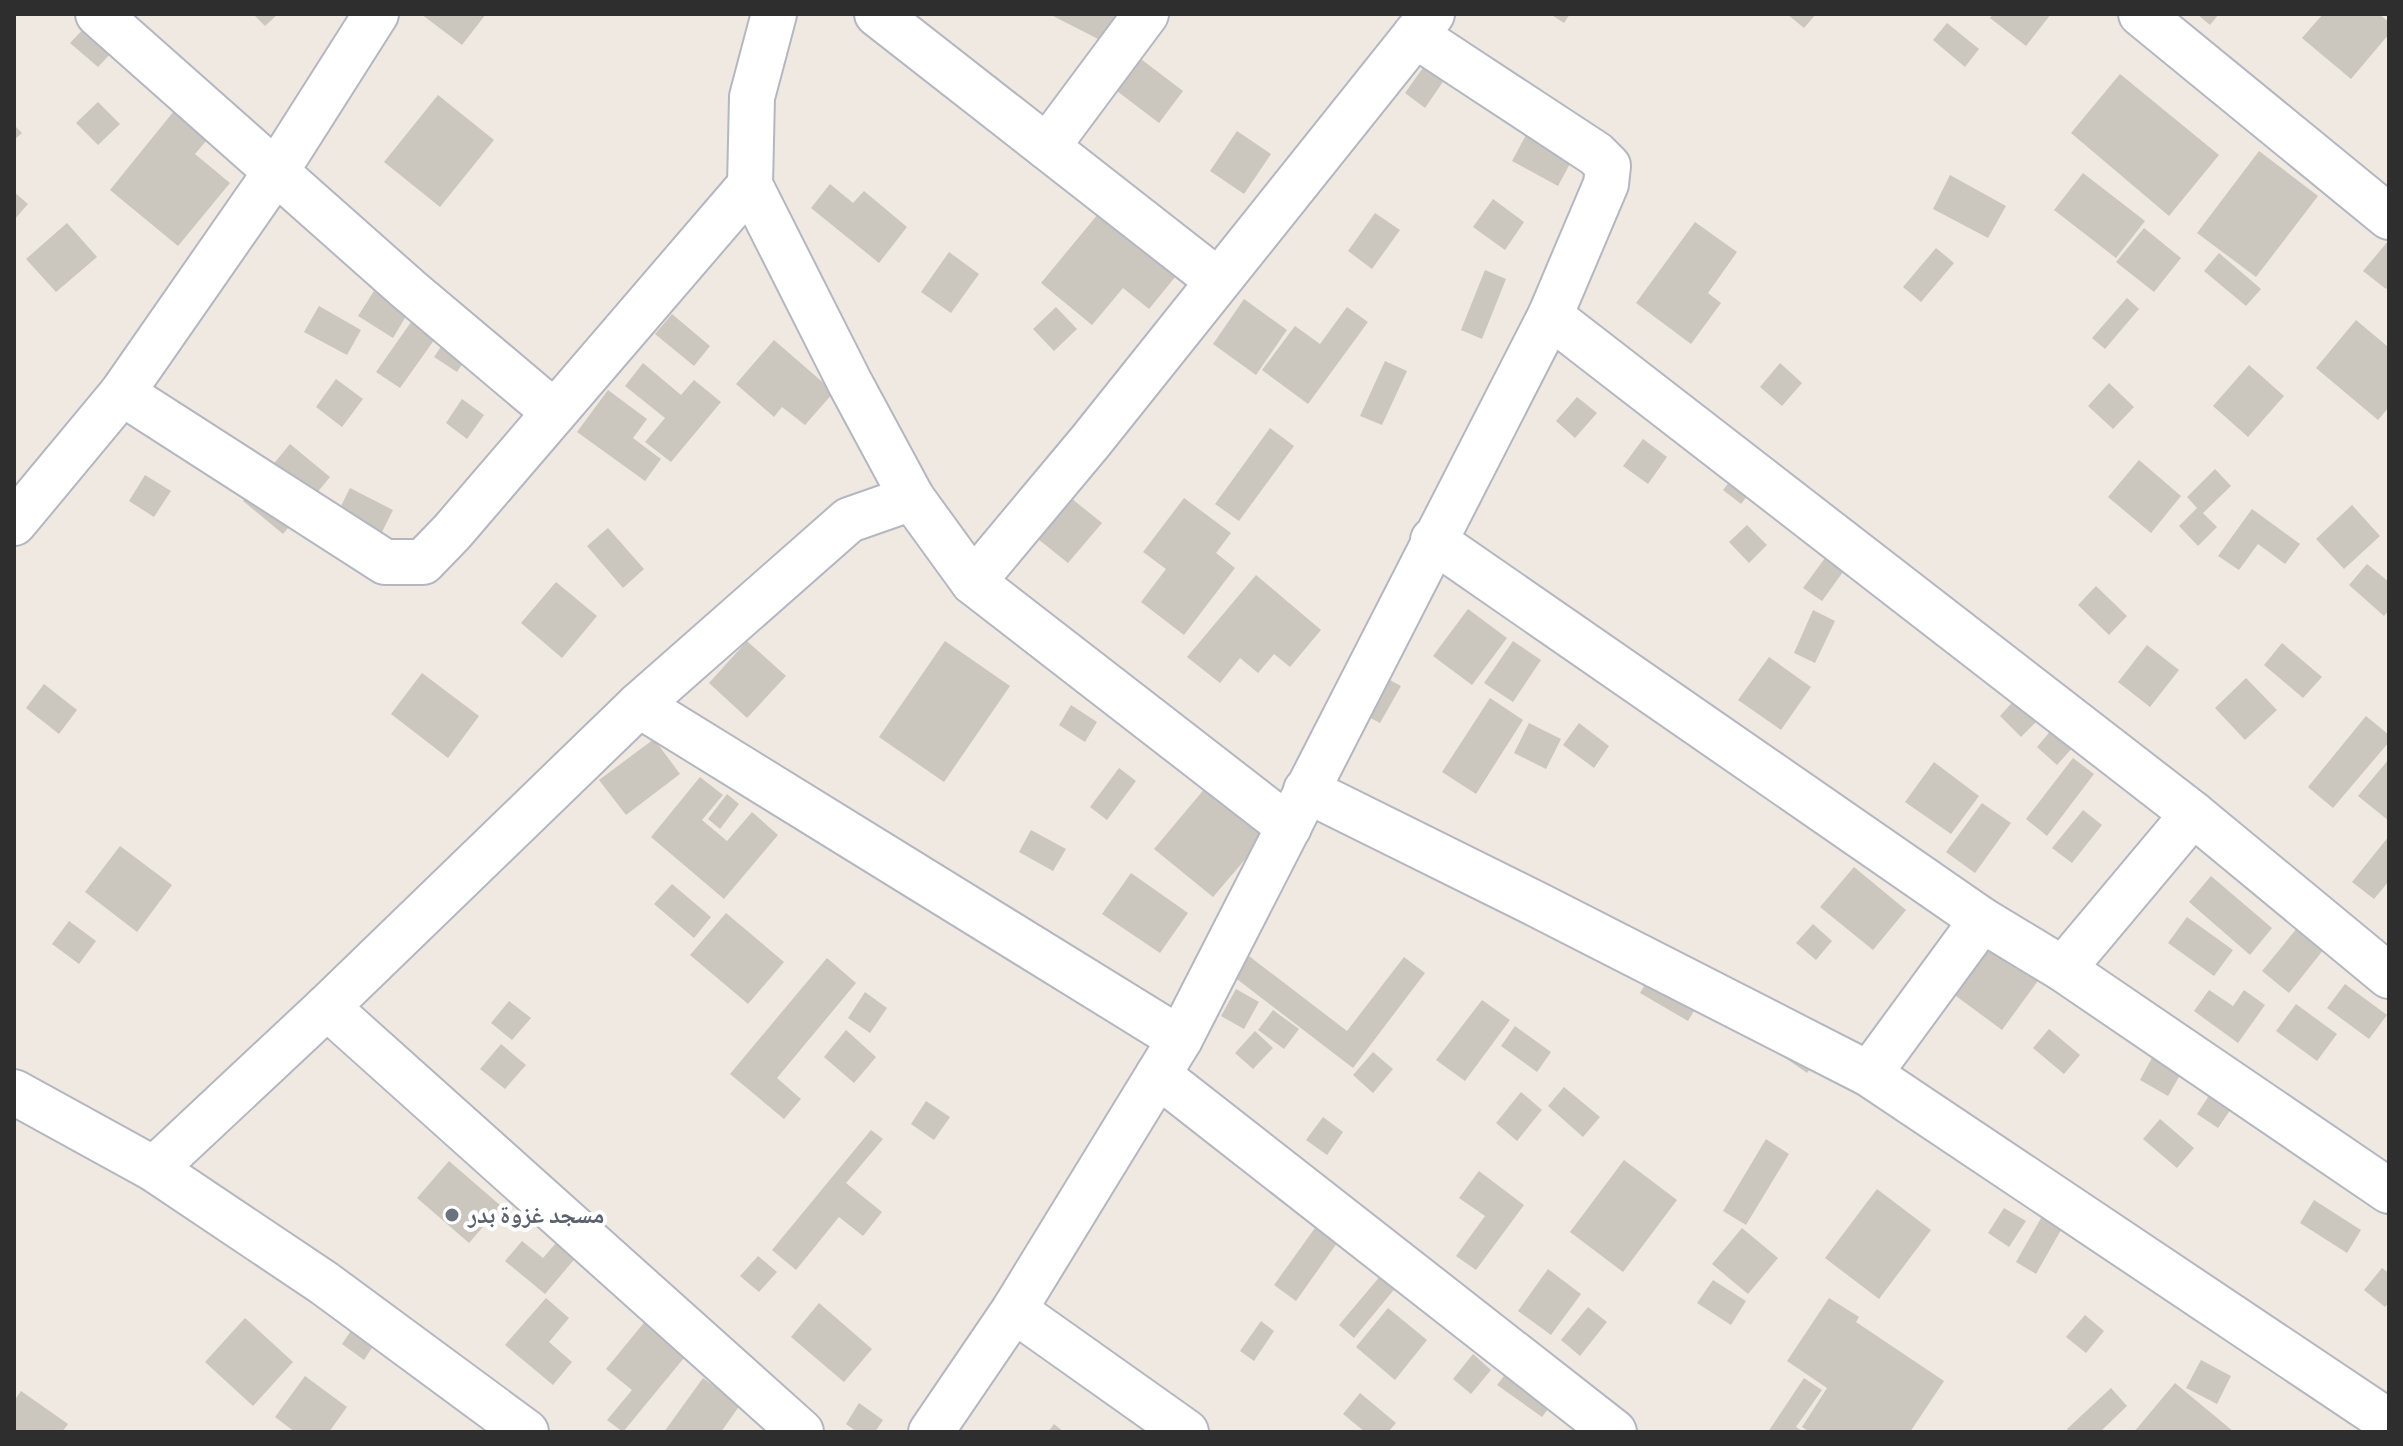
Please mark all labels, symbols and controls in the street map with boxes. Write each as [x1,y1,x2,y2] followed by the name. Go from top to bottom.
[467,1198,604,1233] place label: مسجد غزوة بدر
[443,1206,461,1224] marker: مسجد غزوة بدر

